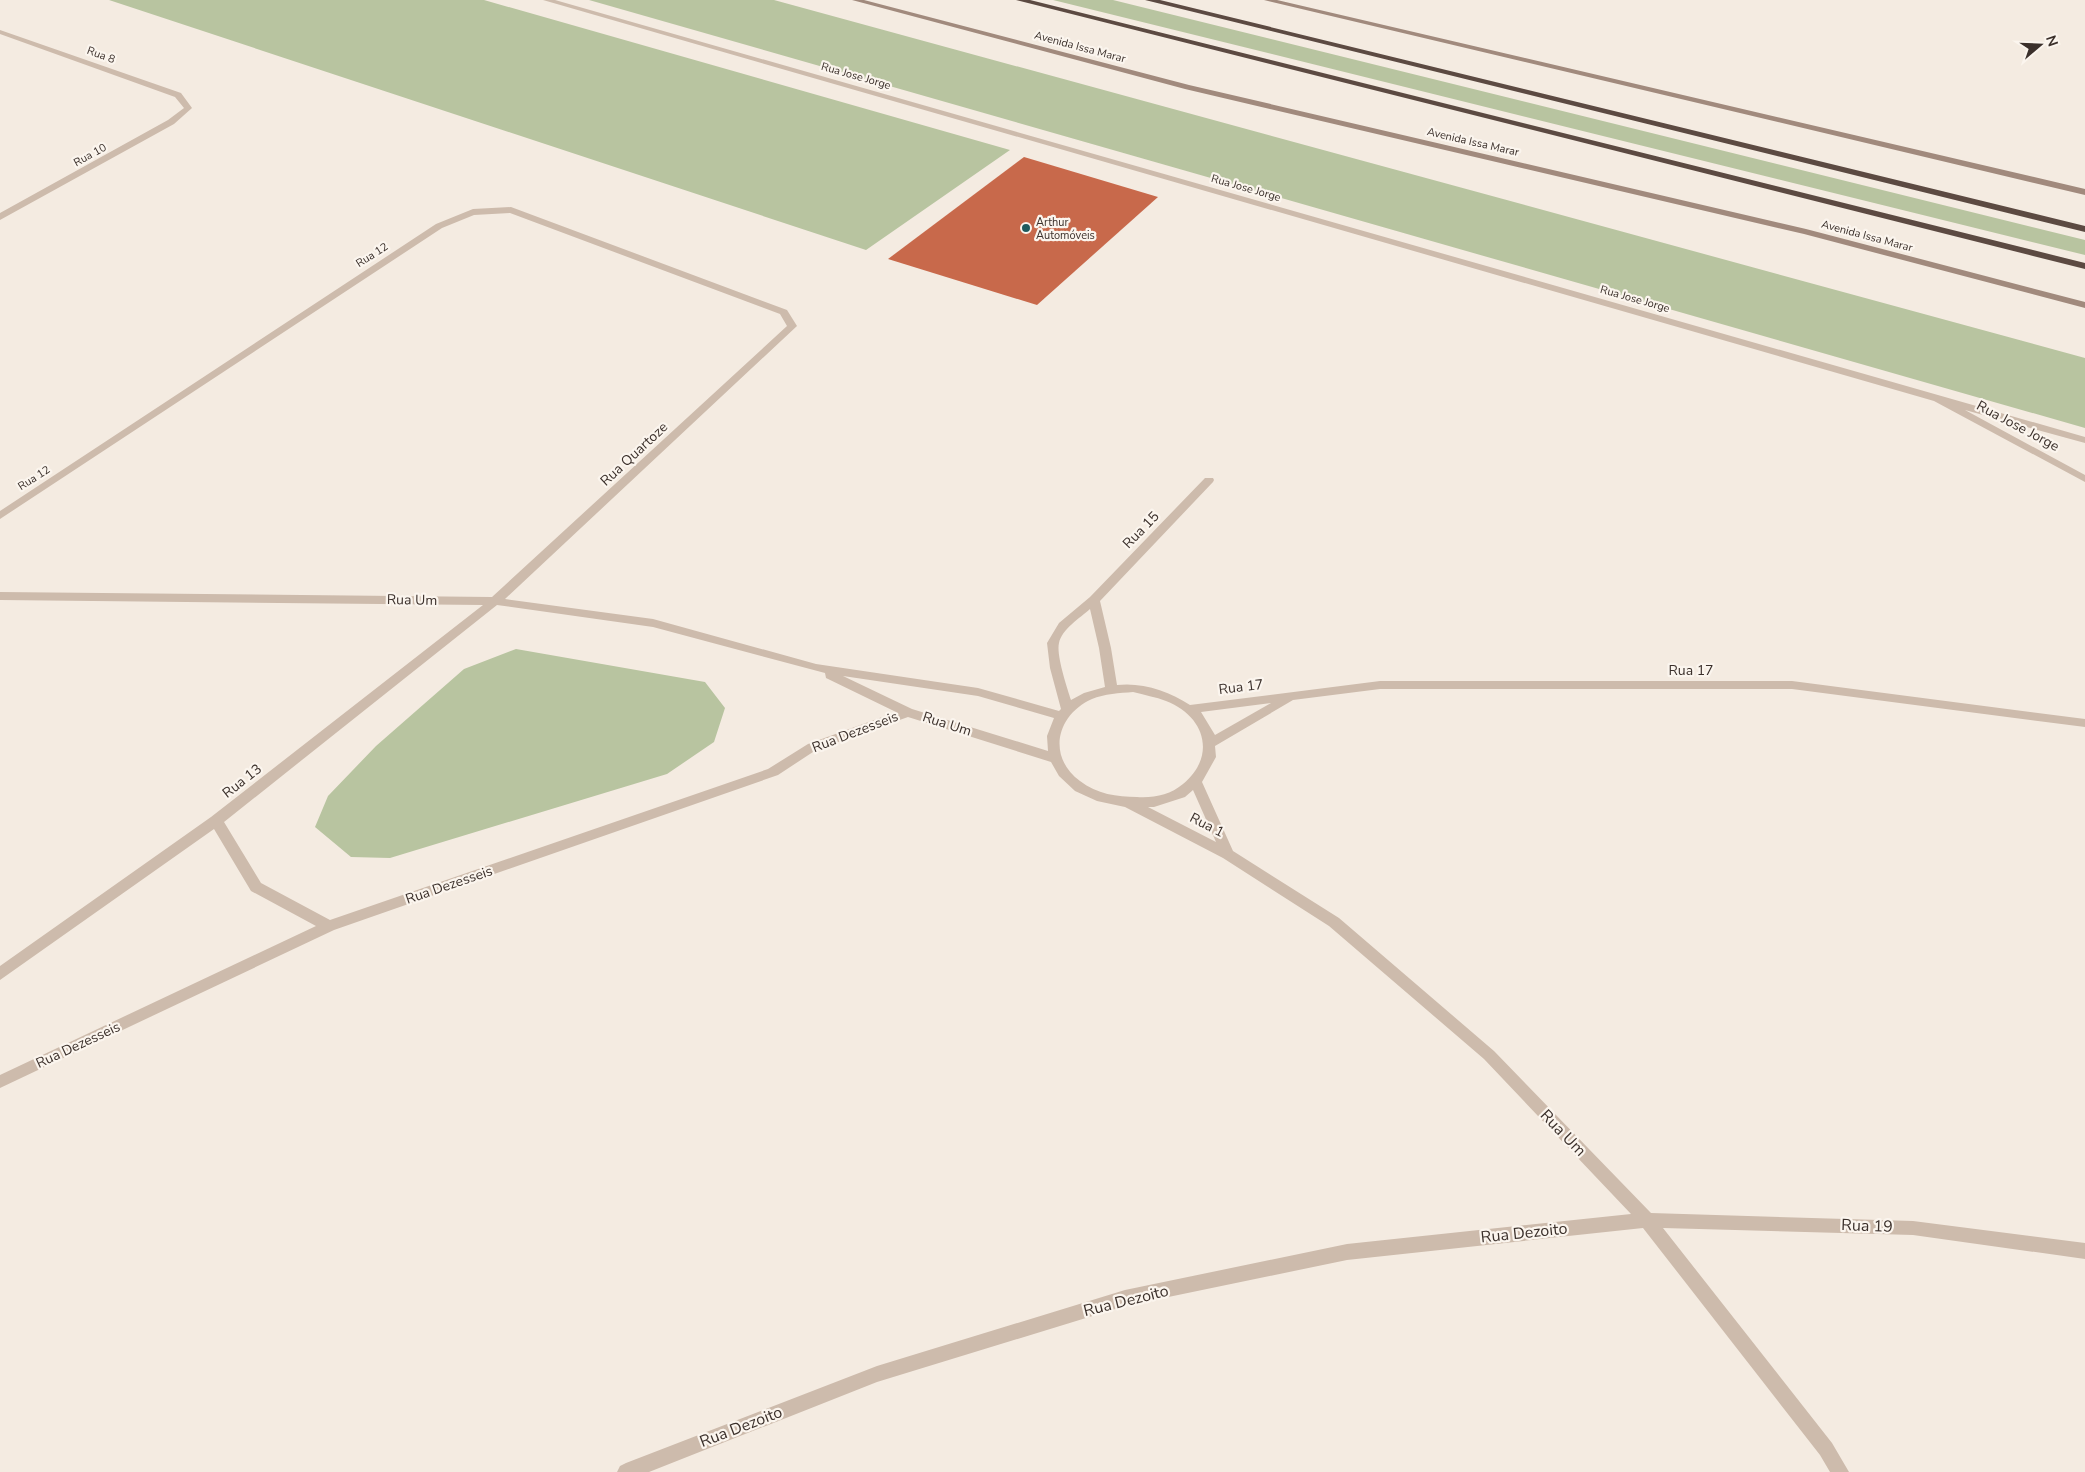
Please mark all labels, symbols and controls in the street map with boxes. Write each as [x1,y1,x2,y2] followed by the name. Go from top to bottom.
[2015,20,2065,70] north arrow
[1033,28,1127,66] street label: Avenida Issa Marar
[2041,33,2063,49] text: N
[85,43,117,67] street label: Rua 8
[819,59,893,93] street label: Rua Jose Jorge
[1426,124,1521,160] street label: Avenida Issa Marar
[71,140,109,170] street label: Rua 10
[1209,171,1283,205] street label: Rua Jose Jorge
[1036,215,1095,243] place label: Arthur Automóveis
[1820,217,1914,255] street label: Avenida Issa Marar
[1020,222,1032,234] marker: Arthur Automóveis
[353,239,391,271] street label: Rua 12
[1598,282,1672,316] street label: Rua Jose Jorge
[1973,396,2063,456] street label: Rua Jose Jorge
[596,418,672,490] street label: Rua Quartoze
[15,462,53,494] street label: Rua 12
[1119,507,1163,553] street label: Rua 15
[387,590,437,610] street label: Rua Um
[1668,661,1714,680] street label: Rua 17
[1217,675,1265,699] street label: Rua 17
[809,707,901,757] street label: Rua Dezesseis
[920,707,974,741] street label: Rua Um
[218,760,266,802] street label: Rua 13
[1186,808,1228,842] street label: Rua 1
[403,861,495,909] street label: Rua Dezesseis
[33,1017,123,1073] street label: Rua Dezesseis
[1535,1105,1591,1161] street label: Rua Um
[1841,1214,1893,1238] street label: Rua 19
[1480,1218,1568,1248] street label: Rua Dezoito
[1081,1280,1171,1322] street label: Rua Dezoito
[696,1401,786,1453] street label: Rua Dezoito

